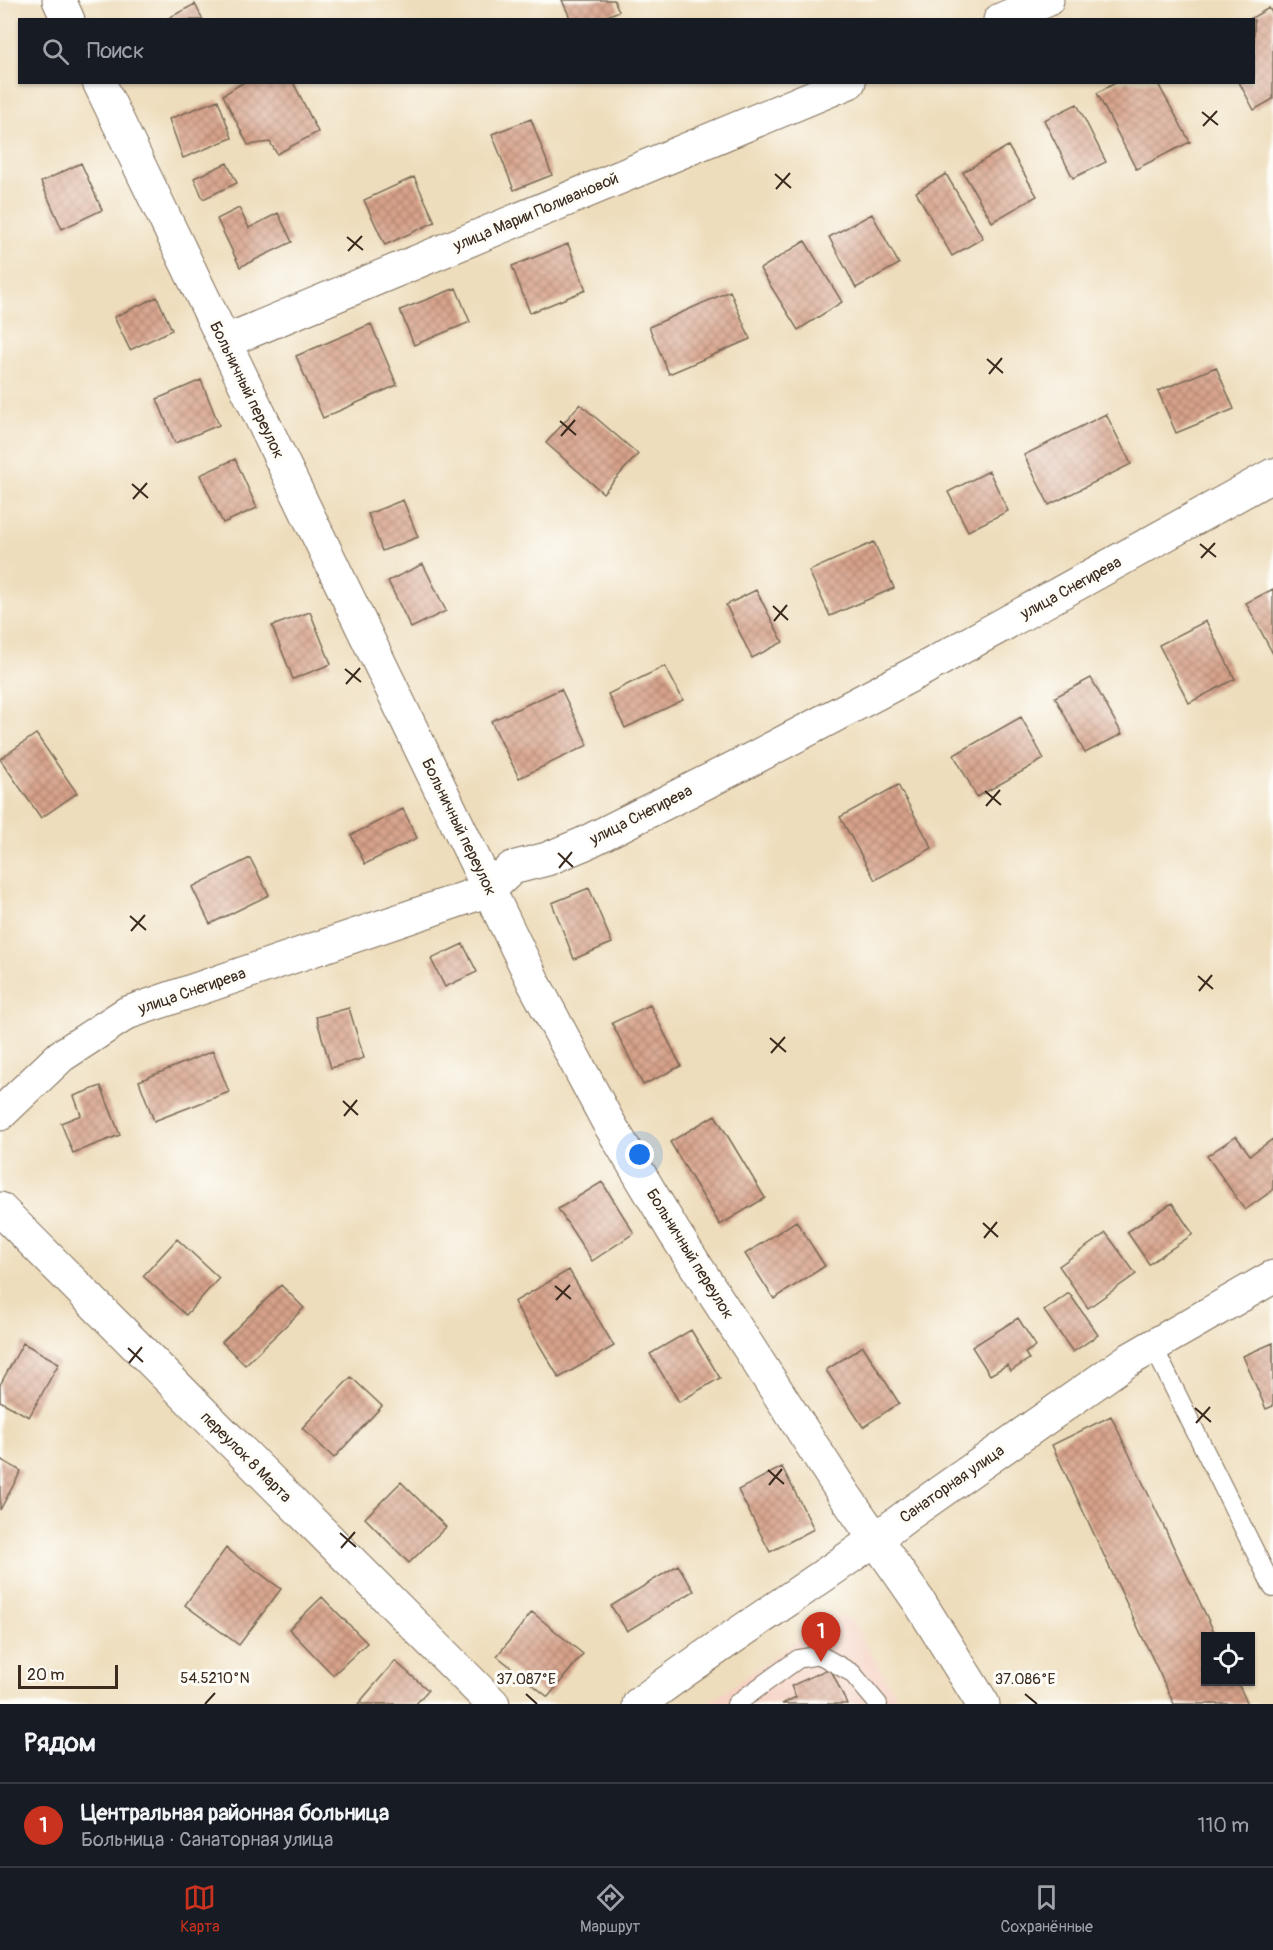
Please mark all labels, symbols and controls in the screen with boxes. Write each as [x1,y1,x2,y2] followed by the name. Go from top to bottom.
[18,18,1255,84] search box
[39,35,72,68] icon: search
[87,37,144,65] text: Поиск
[450,168,622,256] street label: улица Марии Поливановой
[205,318,289,462] street label: Больничный переулок
[1016,552,1125,624] street label: улица Снегирева
[417,755,501,899] street label: Больничный переулок
[585,781,696,850] street label: улица Снегирева
[135,963,248,1019] street label: улица Снегирева
[625,1140,654,1169] your location
[642,1185,738,1323] street label: Больничный переулок
[196,1407,296,1507] street label: переулок 8 Марта
[896,1440,1008,1528] street label: Санаторная улица
[802,1612,840,1662] pin: 1
[1201,1632,1255,1686] map controls
[1201,1632,1255,1686] button: locate
[18,1662,118,1690] scale bar
[27,1665,65,1685] text: 20 m
[180,1669,250,1688] text: 54.5210°N
[496,1670,556,1689] text: 37.087°E
[995,1670,1055,1689] text: 37.086°E
[24,1727,96,1759] text: Рядом
[81,1799,389,1827] text: Центральная районная больница
[40,1813,47,1838] text: 1
[1198,1813,1249,1838] text: 110 m
[81,1827,333,1852] text: Больница · Санаторная улица
[180,1881,220,1937] tab: Карта
[580,1881,640,1937] tab: Маршрут
[1001,1881,1093,1937] tab: Сохранённые

